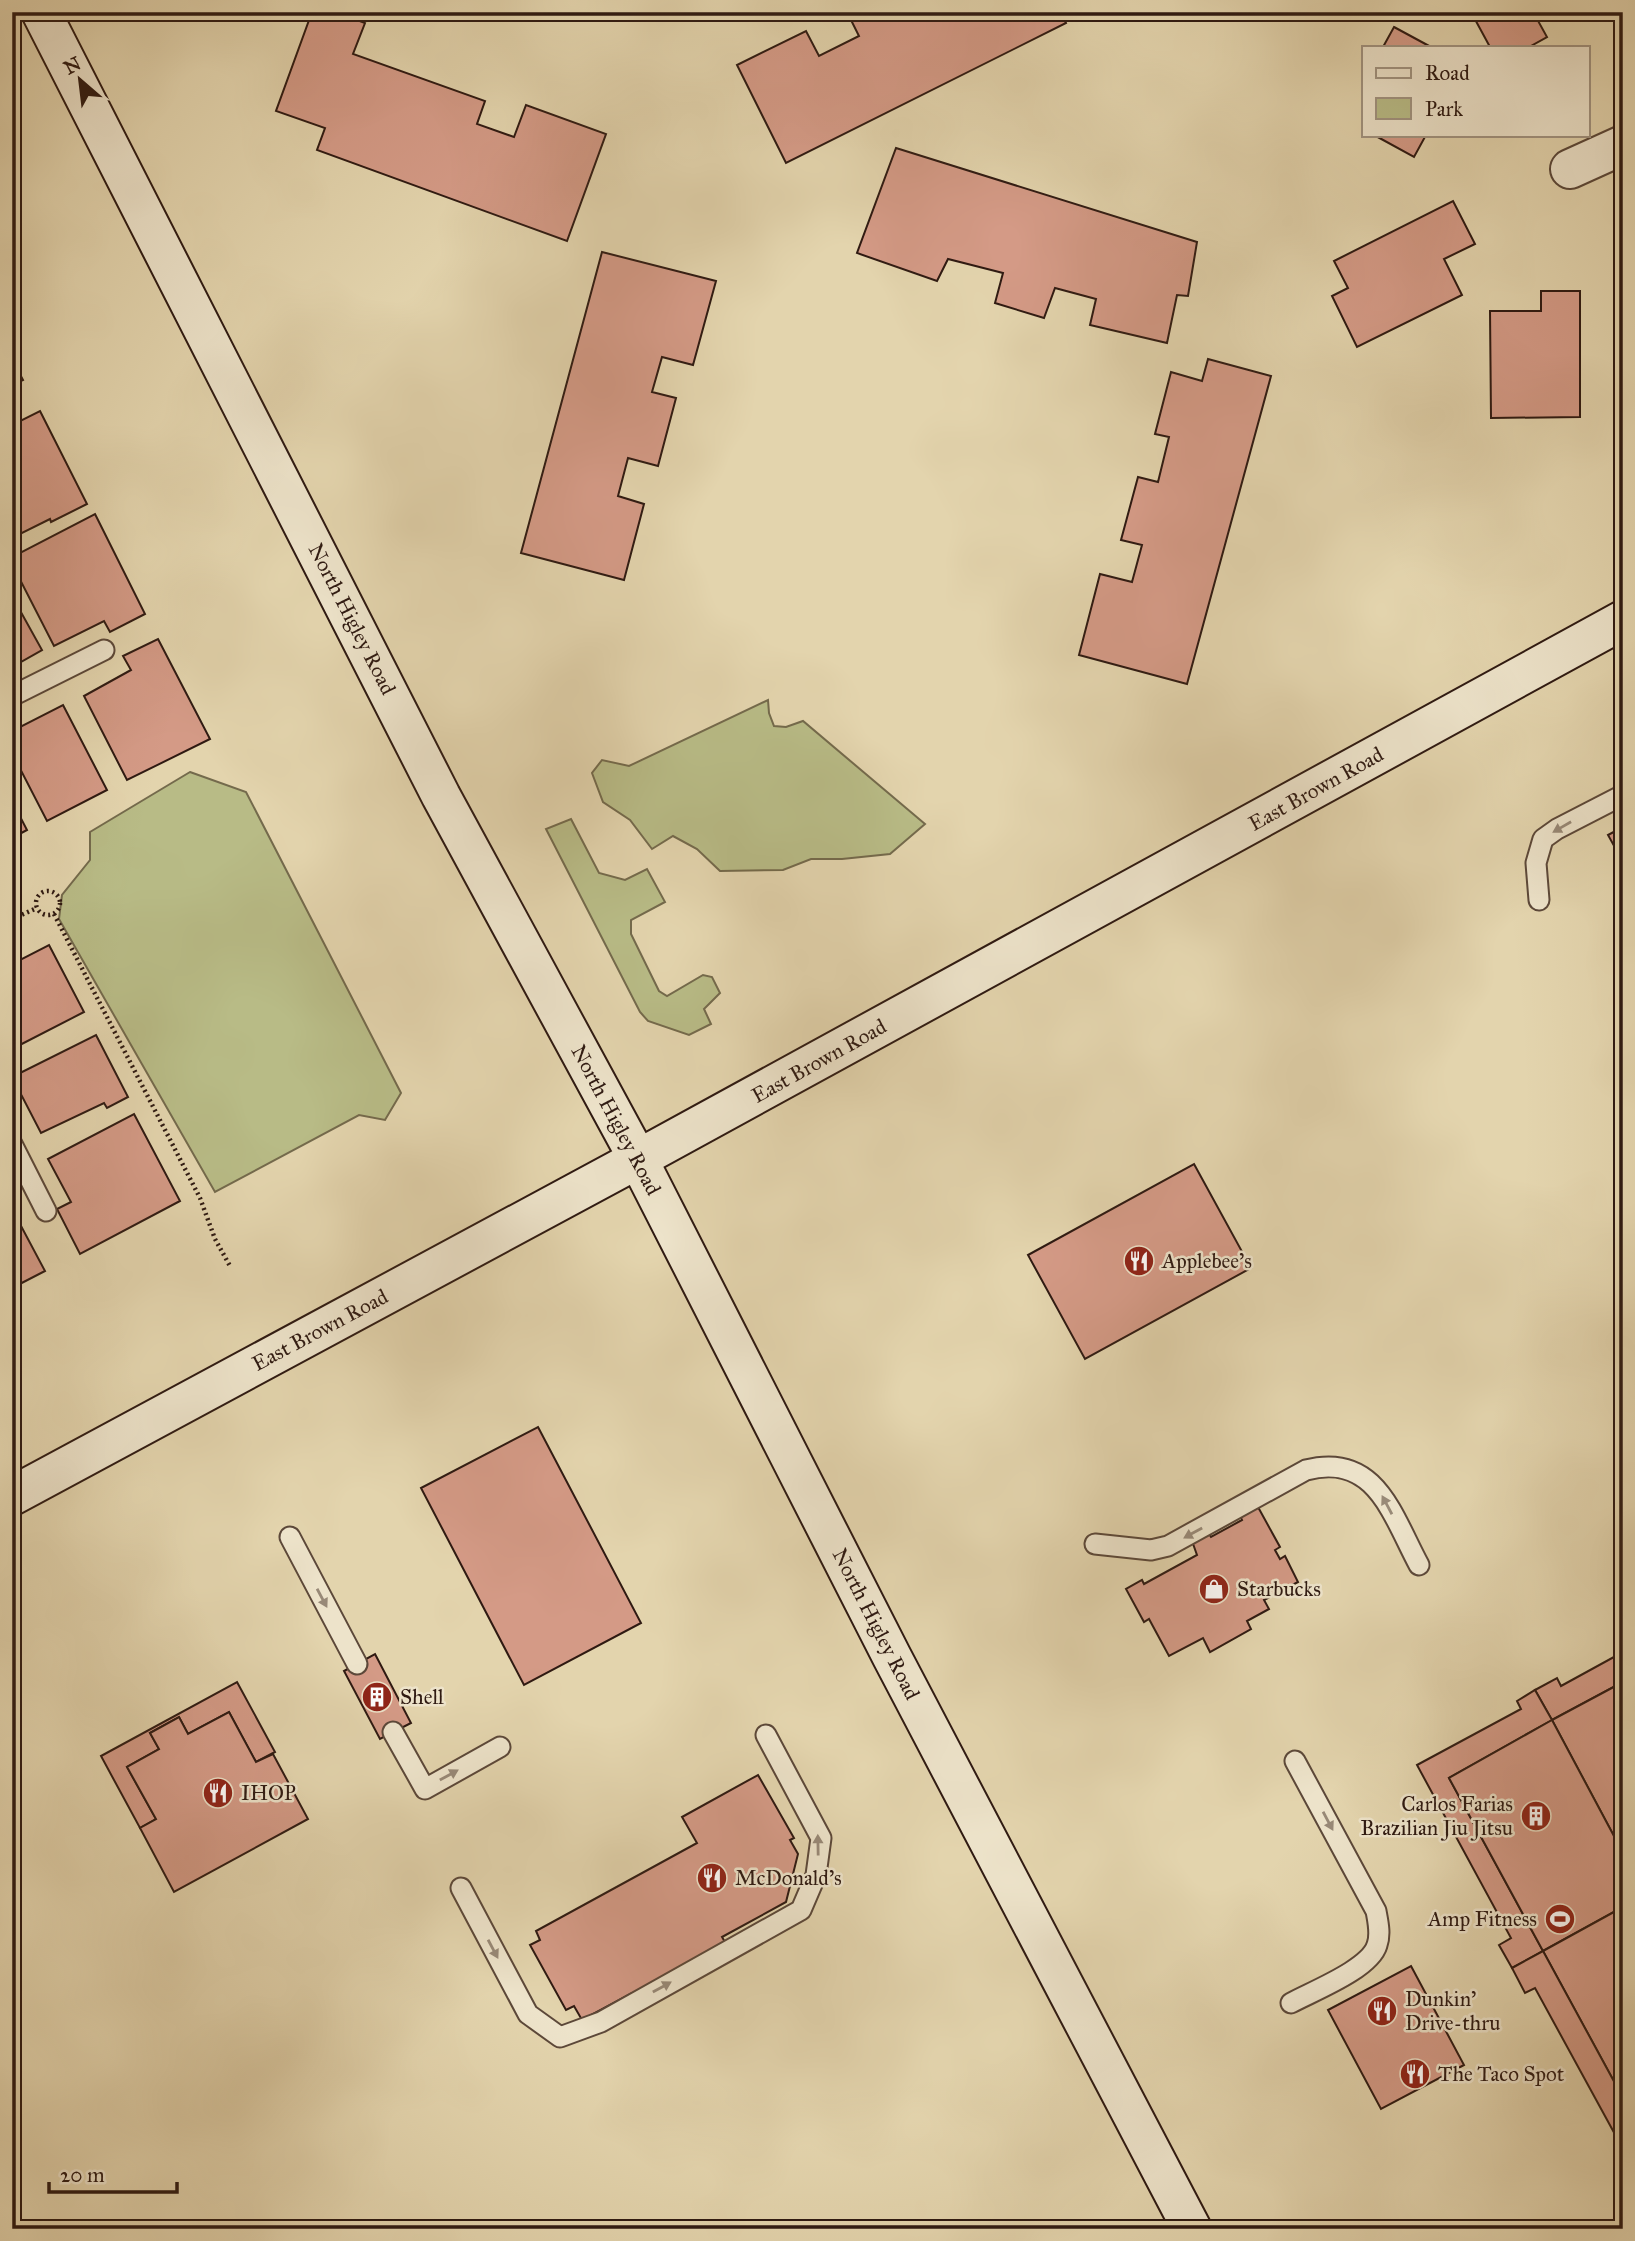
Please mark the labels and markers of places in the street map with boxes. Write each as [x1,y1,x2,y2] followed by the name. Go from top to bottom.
[1122,1244,1156,1278] restaurant icon: Applebee's
[1161,1248,1252,1274] place label: Applebee's
[1197,1572,1231,1606] shop icon: Starbucks
[1237,1576,1321,1602] place label: Starbucks
[360,1680,394,1714] building icon: Shell
[400,1684,444,1710] place label: Shell
[201,1776,235,1810] restaurant icon: IHOP
[241,1780,296,1806] place label: IHOP
[1360,1791,1513,1841] place label: Carlos Farias Brazilian Jiu Jitsu
[1519,1799,1553,1833] building icon: Carlos Farias Brazilian Jiu Jitsu
[695,1861,729,1895] restaurant icon: McDonald's
[735,1865,842,1891] place label: McDonald's
[1543,1902,1577,1936] sports icon: Amp Fitness
[1427,1906,1537,1932] place label: Amp Fitness
[1405,1986,1500,2036] place label: Dunkin' Drive-thru
[1365,1994,1399,2028] restaurant icon: Dunkin' Drive-thru
[1398,2057,1432,2091] restaurant icon: The Taco Spot
[1438,2061,1565,2087] place label: The Taco Spot

